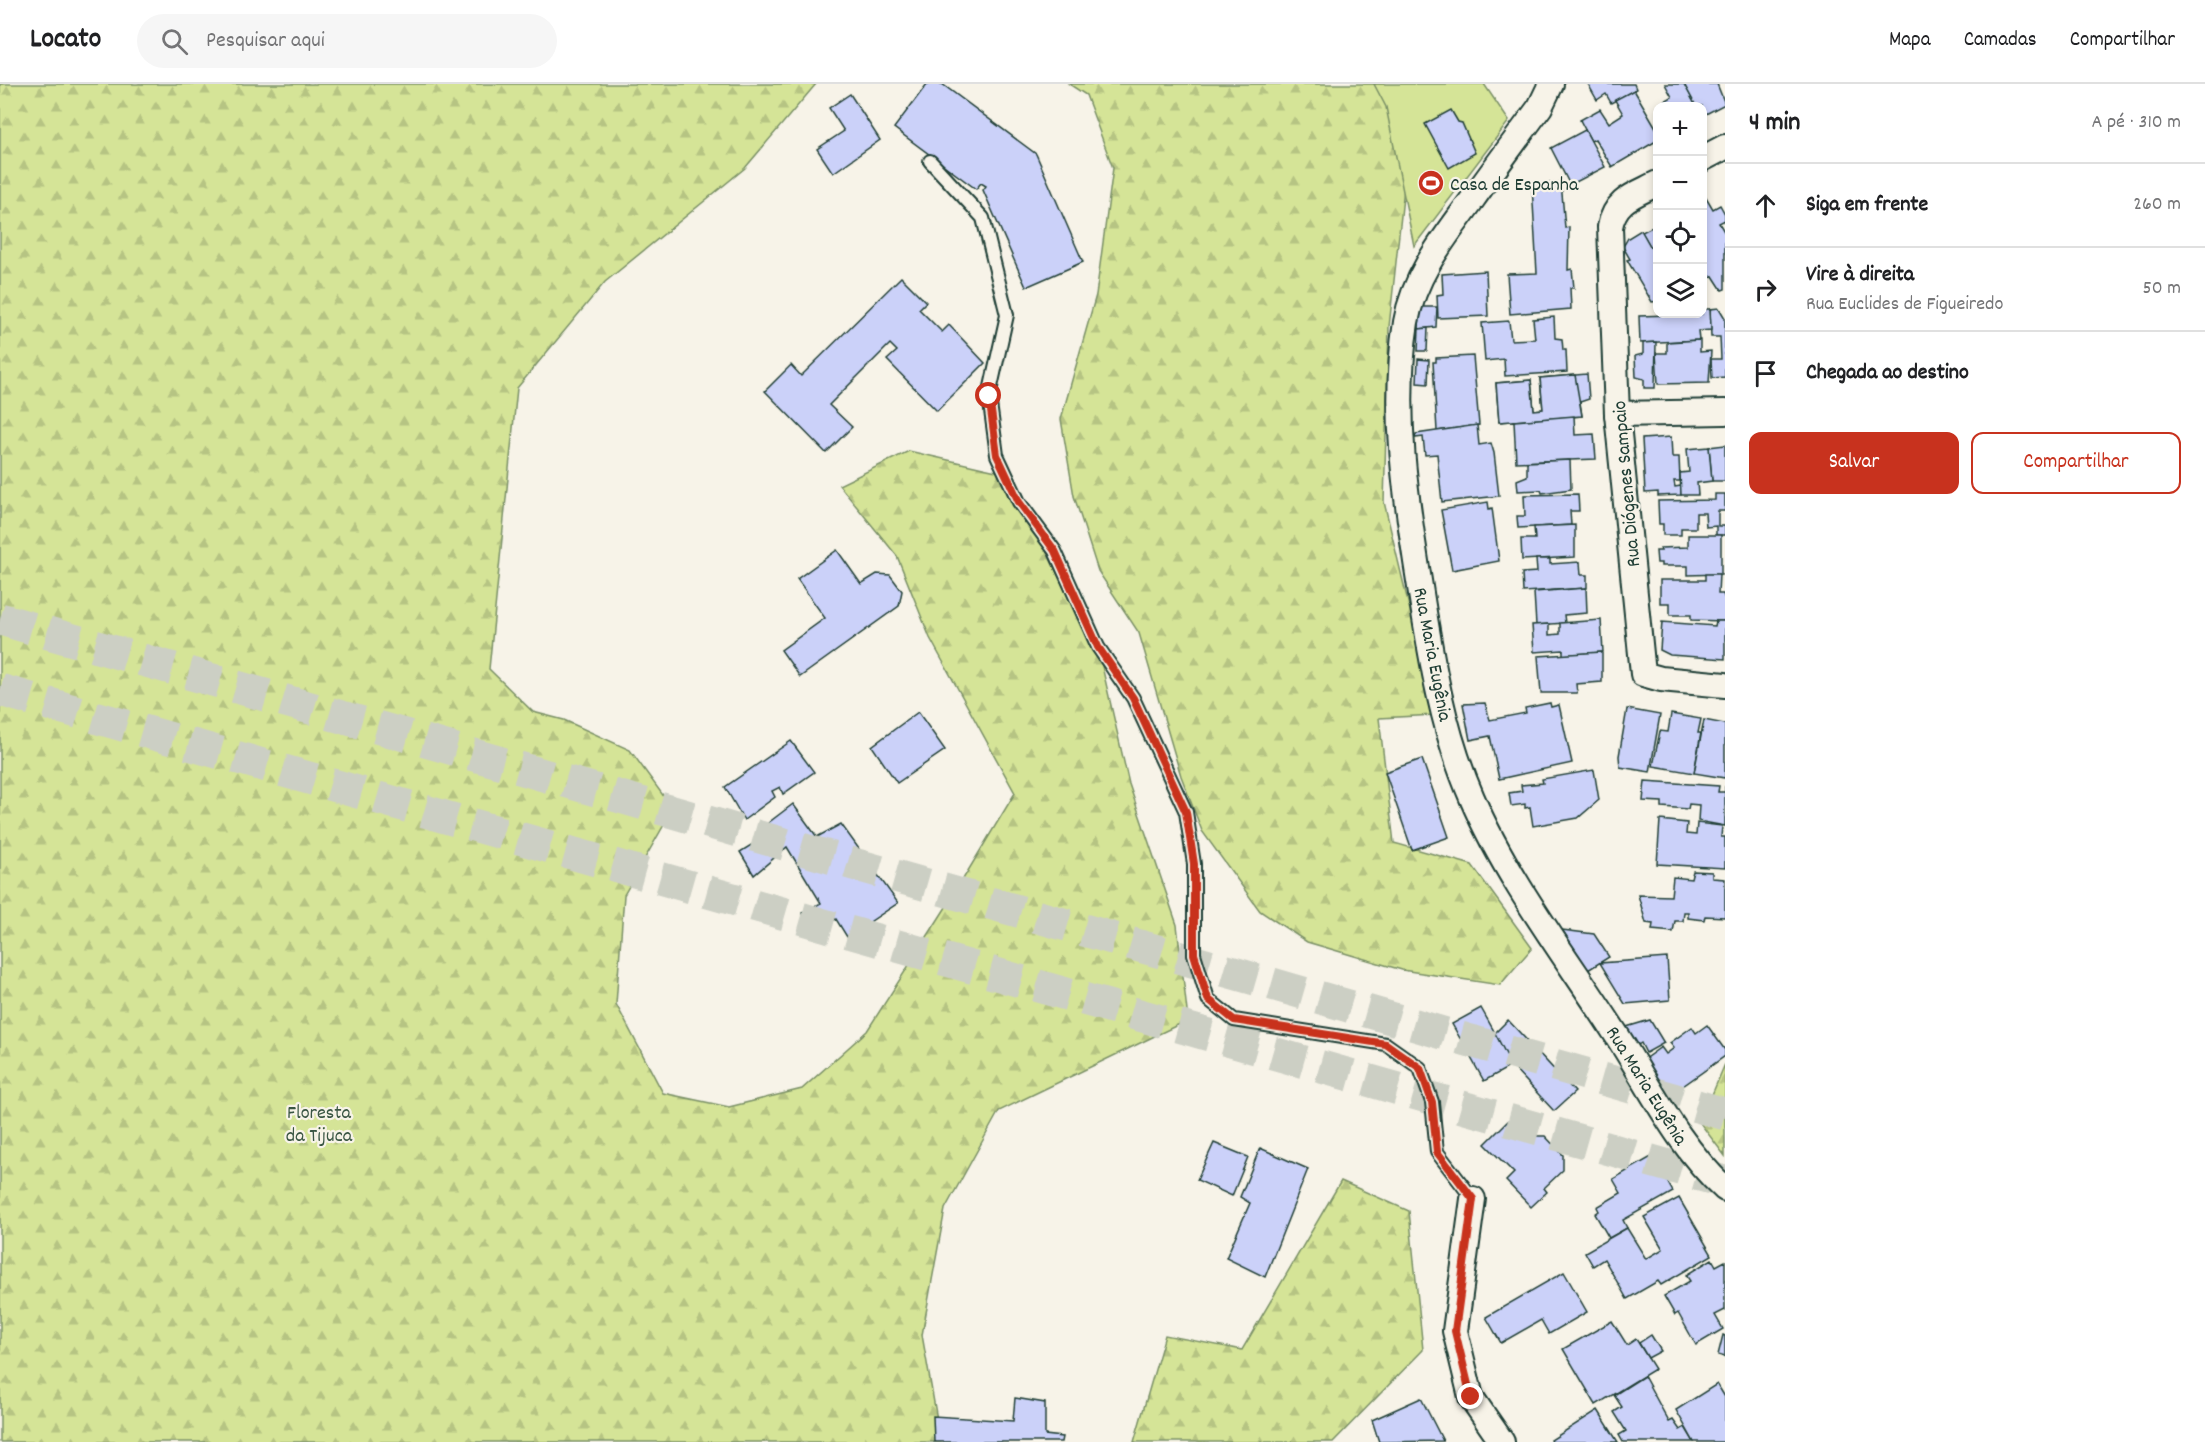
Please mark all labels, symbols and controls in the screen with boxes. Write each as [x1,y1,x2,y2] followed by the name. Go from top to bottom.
[137,14,557,68] search box
[30,21,101,61] text: Locato
[158,25,191,58] icon: search
[206,26,325,57] text: Pesquisar aqui
[1889,26,1931,56] text: Mapa
[1964,26,2037,56] text: Camadas
[2070,26,2175,56] text: Compartilhar
[1653,102,1707,318] map controls
[1653,102,1707,156] button: +
[1749,105,1800,142] text: 4 min
[2091,109,2181,137] text: A pé · 310 m
[1653,156,1707,210] button: −
[1416,168,1446,198] sports icon: Casa de Espanha
[1450,172,1579,200] place label: Casa de Espanha
[1749,189,1782,222] icon: ahead
[1806,190,1928,221] text: Siga em frente
[2133,191,2181,219] text: 260 m
[1653,210,1707,264] button: locate
[1806,260,1914,291] text: Vire à direita
[1653,264,1707,318] button: layers
[1749,273,1782,306] icon: right
[2143,275,2181,303] text: 50 m
[1806,291,2003,319] text: Rua Euclides de Figueiredo
[1749,357,1782,390] icon: arrive
[1806,358,1969,389] text: Chegada ao destino
[975,382,1001,408] route start
[1607,399,1649,568] street label: Rua Diógenes Sampaio
[1749,432,1959,494] button: Salvar
[1971,432,2181,494] button: Compartilhar
[1404,585,1458,725] street label: Rua Maria Eugênia
[1598,1022,1694,1152] street label: Rua Maria Eugênia
[286,1100,353,1151] park label: Floresta da Tijuca
[1457,1383,1483,1409] route end

